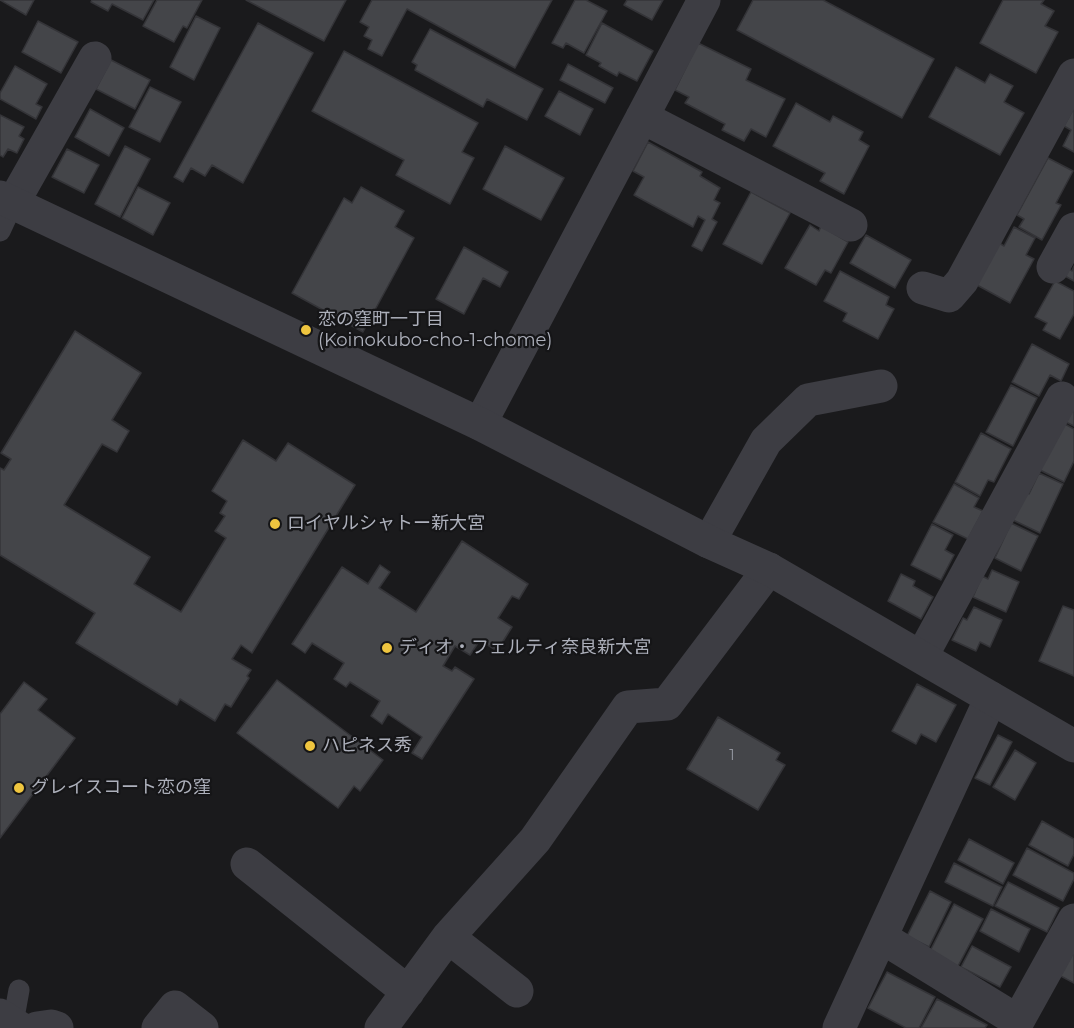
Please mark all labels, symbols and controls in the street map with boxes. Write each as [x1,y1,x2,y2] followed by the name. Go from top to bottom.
[318,309,552,352] place label: 恋の窪町一丁目 (Koinokubo-cho-1-chome)
[299,323,313,337] marker: 恋の窪町一丁目 (Koinokubo-cho-1-chome)
[287,513,485,535] place label: ロイヤルシャトー新大宮
[268,517,282,531] marker: ロイヤルシャトー新大宮
[399,637,651,659] place label: ディオ・フェルティ奈良新大宮
[380,641,394,655] marker: ディオ・フェルティ奈良新大宮
[322,735,412,757] place label: ハピネス秀
[303,739,317,753] marker: ハピネス秀
[729,747,735,765] house number: 1
[31,777,211,799] place label: グレイスコート恋の窪
[12,781,26,795] marker: グレイスコート恋の窪

